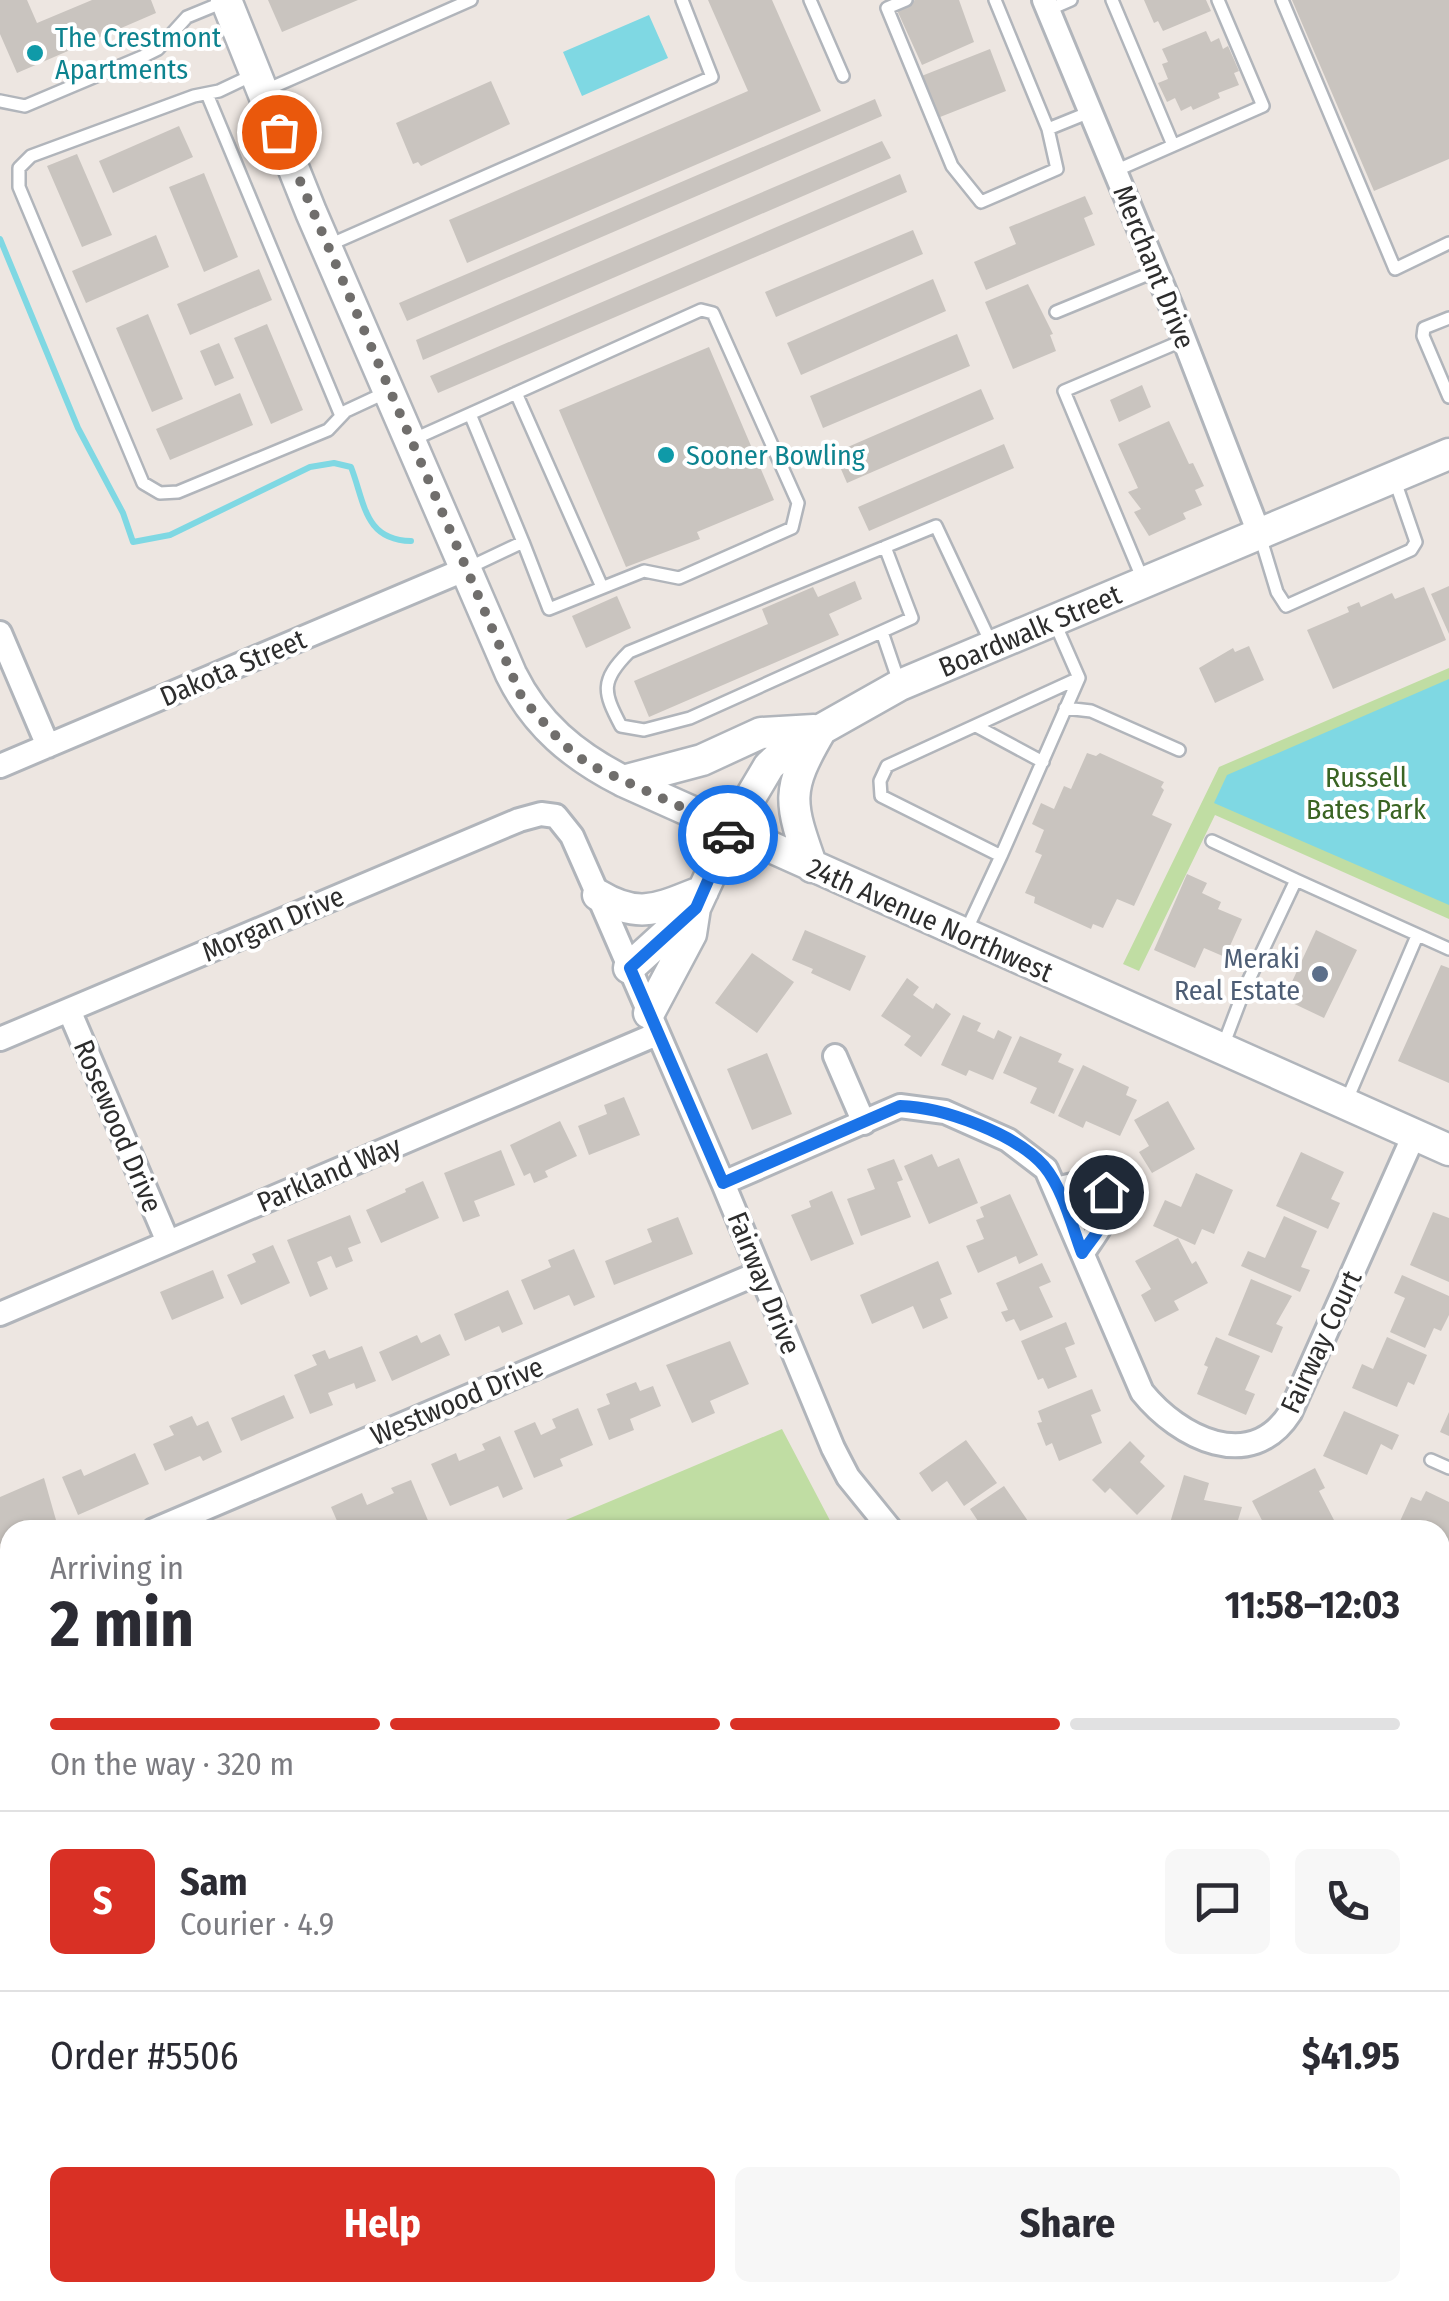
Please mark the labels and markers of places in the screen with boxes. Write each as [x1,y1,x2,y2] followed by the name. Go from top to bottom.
[55,21,222,86] place label: The Crestmont Apartments
[24,42,46,64] marker: The Crestmont Apartments
[237,90,322,175] pin
[686,439,866,472] place label: Sooner Bowling
[655,444,677,466] marker: Sooner Bowling
[1174,942,1300,1007] place label: Meraki Real Estate
[1309,963,1331,985] marker: Meraki Real Estate
[1064,1150,1149,1235] pin

